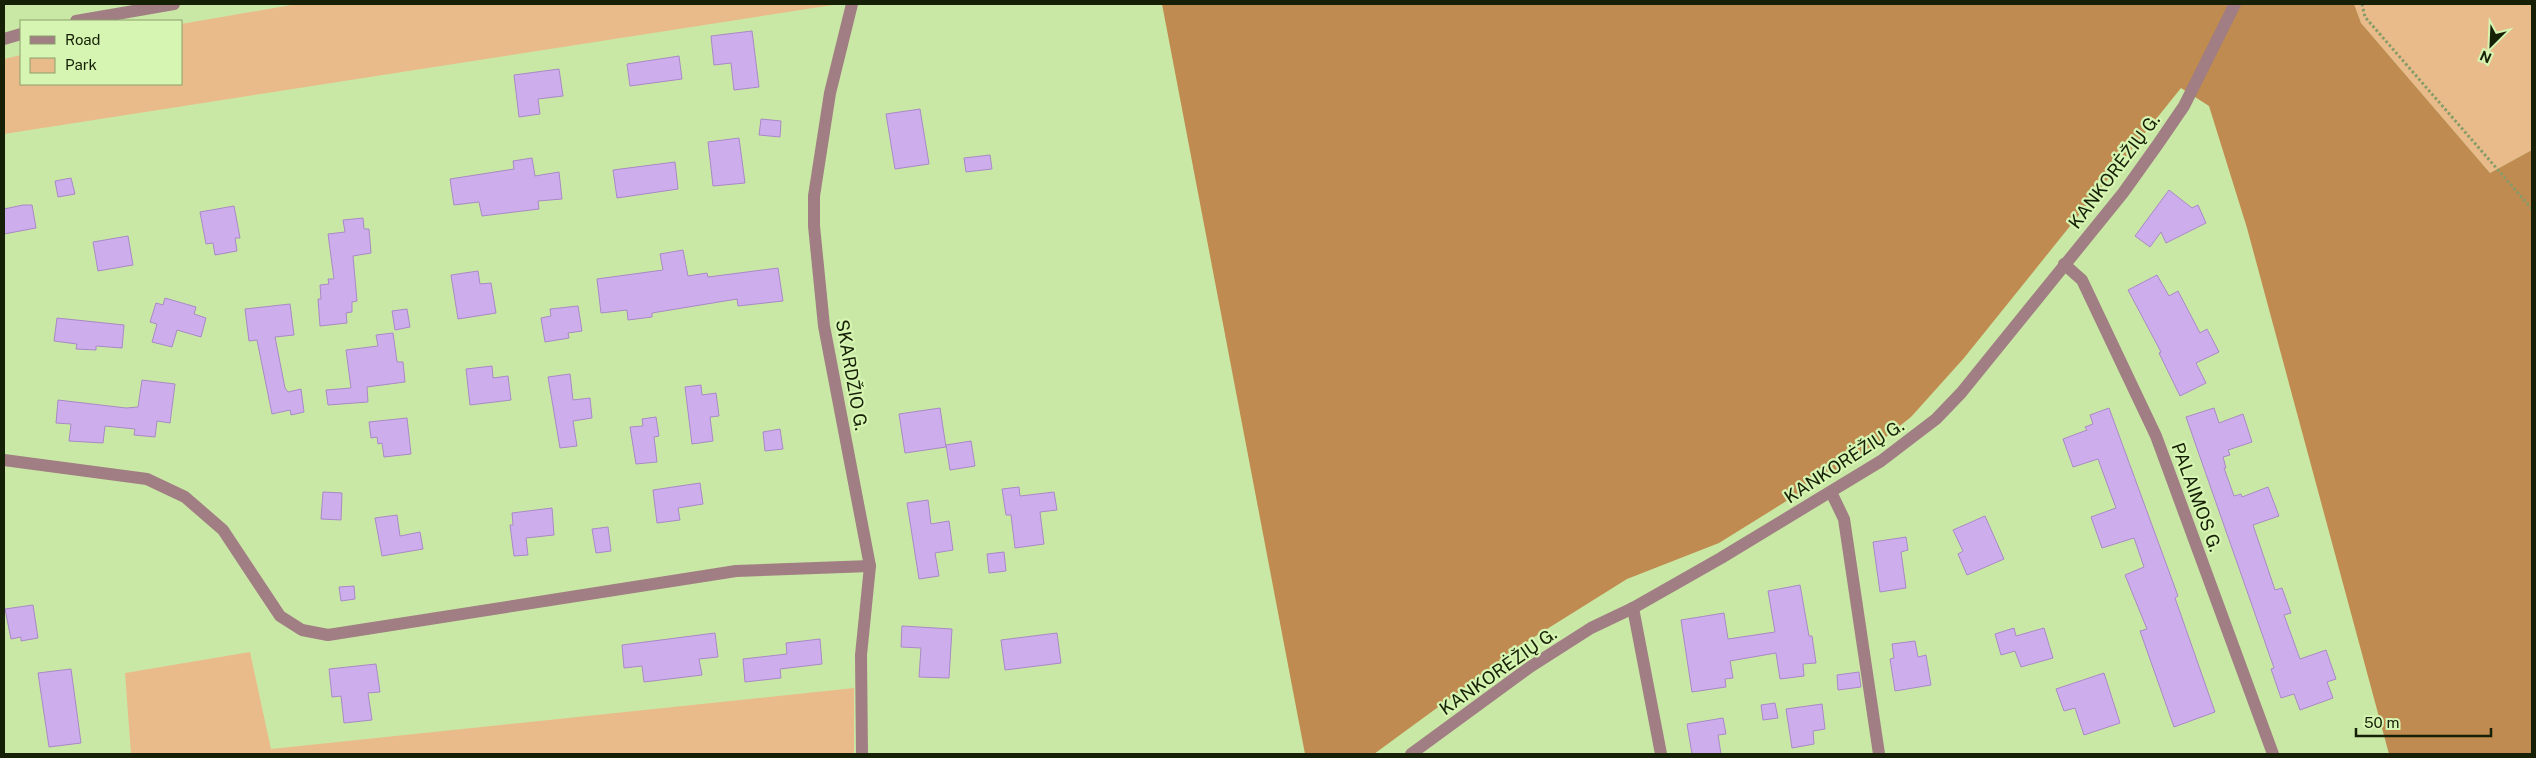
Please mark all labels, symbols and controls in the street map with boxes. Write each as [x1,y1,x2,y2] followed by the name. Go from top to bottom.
[20,20,182,85] legend
[2466,20,2516,70] north arrow
[65,31,101,48] text: Road
[2477,47,2494,66] text: N
[65,56,97,73] text: Park
[2063,109,2164,233] street label: KANKORĖŽIŲ G.
[832,318,872,432] street label: SKARDŽIO G.
[1780,414,1908,507] street label: KANKORĖŽIŲ G.
[2168,440,2226,554] street label: PALAIMOS G.
[1435,622,1561,719] street label: KANKORĖŽIŲ G.
[2356,706,2491,738] scale bar
[2364,714,2399,731] text: 50 m

